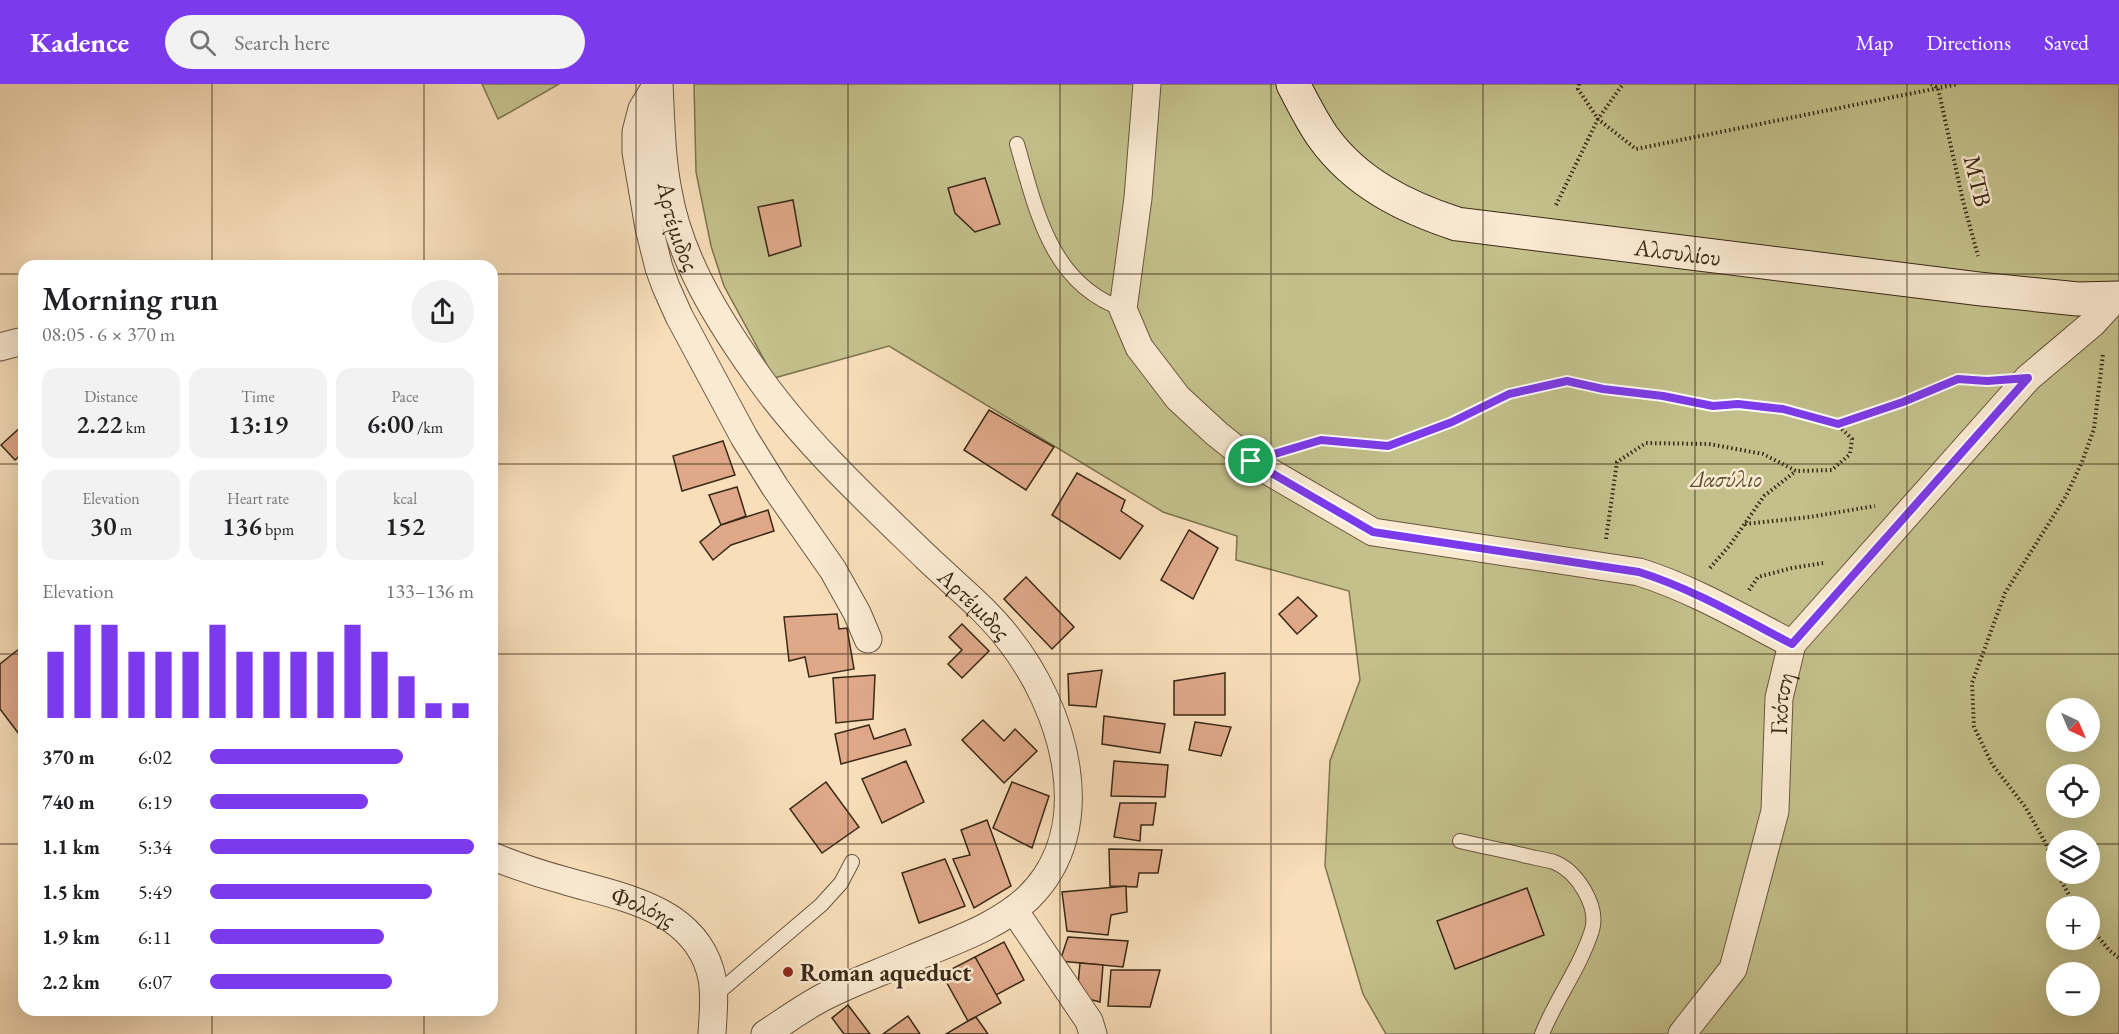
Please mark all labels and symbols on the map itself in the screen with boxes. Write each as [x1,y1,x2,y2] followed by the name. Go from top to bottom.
[1957,152,1999,210] street label: MTB
[651,178,707,275] street label: Αρτέμιδος
[1632,231,1723,272] street label: Αλσυλίου
[1225,435,1276,486] pin
[1689,463,1762,494] park label: Δασύλιο
[931,560,1019,646] street label: Αρτέμιδος
[1762,669,1800,735] street label: Γκότση
[2046,698,2100,752] north arrow
[608,879,683,934] street label: Φολόης
[800,957,971,989] place label: Roman aqueduct
[781,965,795,979] marker: Roman aqueduct

